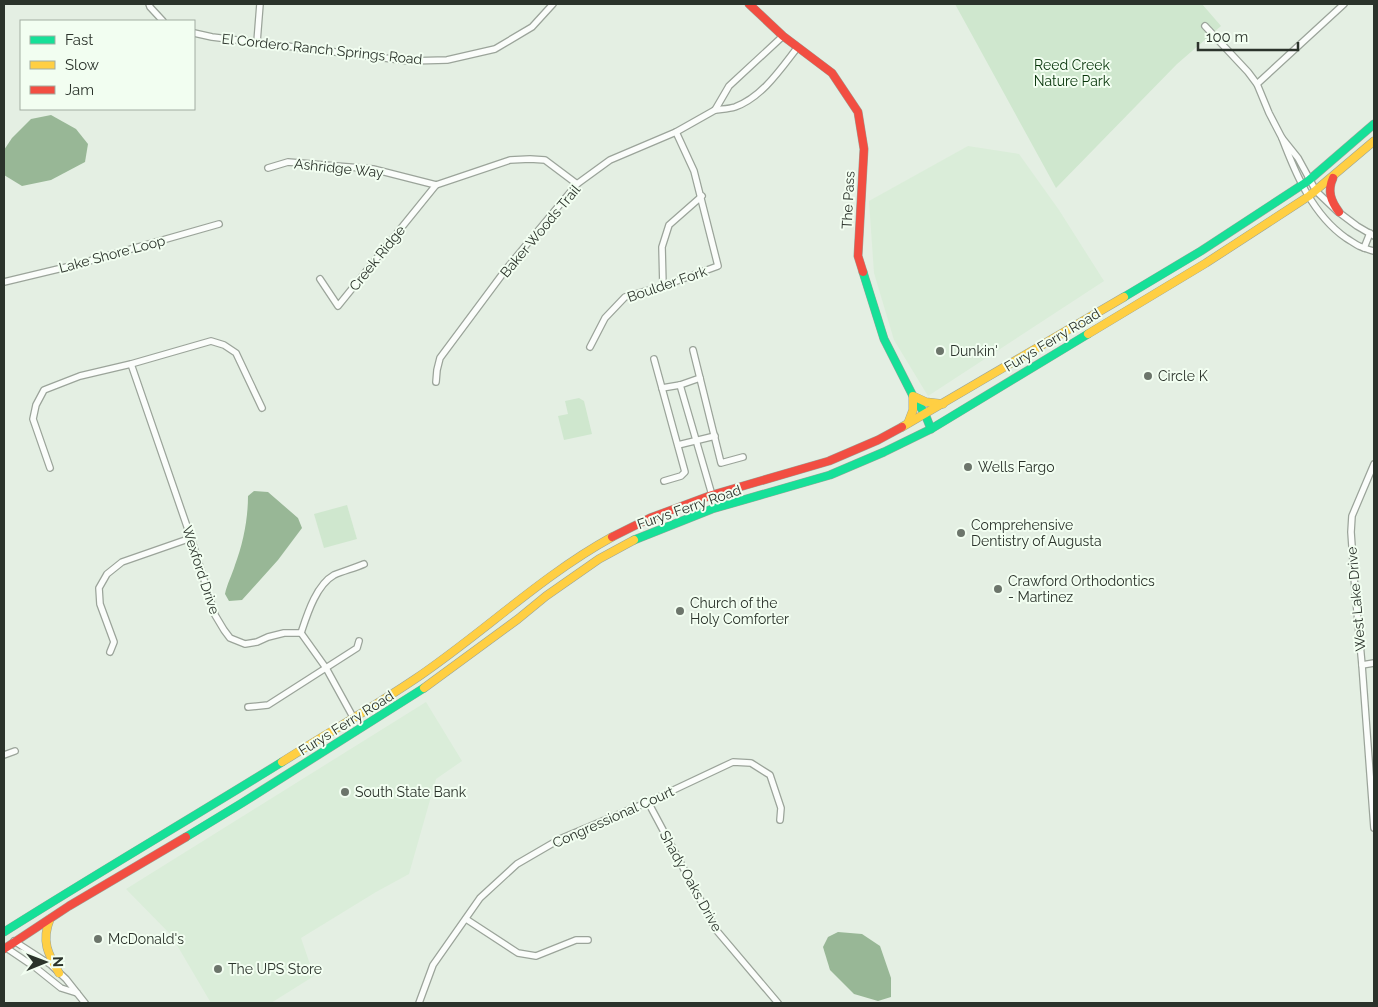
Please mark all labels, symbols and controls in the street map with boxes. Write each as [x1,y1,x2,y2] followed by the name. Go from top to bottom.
[20,20,195,110] legend
[1198,20,1298,52] scale bar
[1206,28,1248,46] text: 100 m
[65,31,93,49] text: Fast
[221,31,423,67] street label: El Cordero Ranch Springs Road
[65,56,99,74] text: Slow
[1034,57,1111,89] park label: Reed Creek Nature Park
[65,81,94,99] text: Jam
[293,155,385,181] street label: Ashridge Way
[838,170,858,230] street label: The Pass
[497,181,583,280] street label: Baker Woods Trail
[346,222,408,294] street label: Creek Ridge
[57,232,167,276] street label: Lake Shore Loop
[625,263,710,305] street label: Boulder Fork
[1001,305,1103,375] street label: Furys Ferry Road
[950,343,998,359] place label: Dunkin'
[934,345,946,357] marker: Dunkin'
[1158,368,1208,384] place label: Circle K
[1142,370,1154,382] marker: Circle K
[978,459,1055,475] place label: Wells Fargo
[962,461,974,473] marker: Wells Fargo
[635,482,743,532] street label: Furys Ferry Road
[971,517,1102,549] place label: Comprehensive Dentistry of Augusta
[179,524,223,616] street label: Wexford Drive
[955,527,967,539] marker: Comprehensive Dentistry of Augusta
[1343,546,1369,652] street label: West Lake Drive
[1008,573,1155,605] place label: Crawford Orthodontics - Martinez
[992,583,1004,595] marker: Crawford Orthodontics - Martinez
[690,595,789,627] place label: Church of the Holy Comforter
[674,605,686,617] marker: Church of the Holy Comforter
[296,687,396,759] street label: Furys Ferry Road
[550,783,676,851] street label: Congressional Court
[355,784,467,800] place label: South State Bank
[339,786,351,798] marker: South State Bank
[657,828,725,934] street label: Shady Oaks Drive
[108,931,184,947] place label: McDonald's
[92,933,104,945] marker: McDonald's
[20,937,70,987] north arrow
[50,956,66,967] text: N
[228,961,322,977] place label: The UPS Store
[212,963,224,975] marker: The UPS Store

